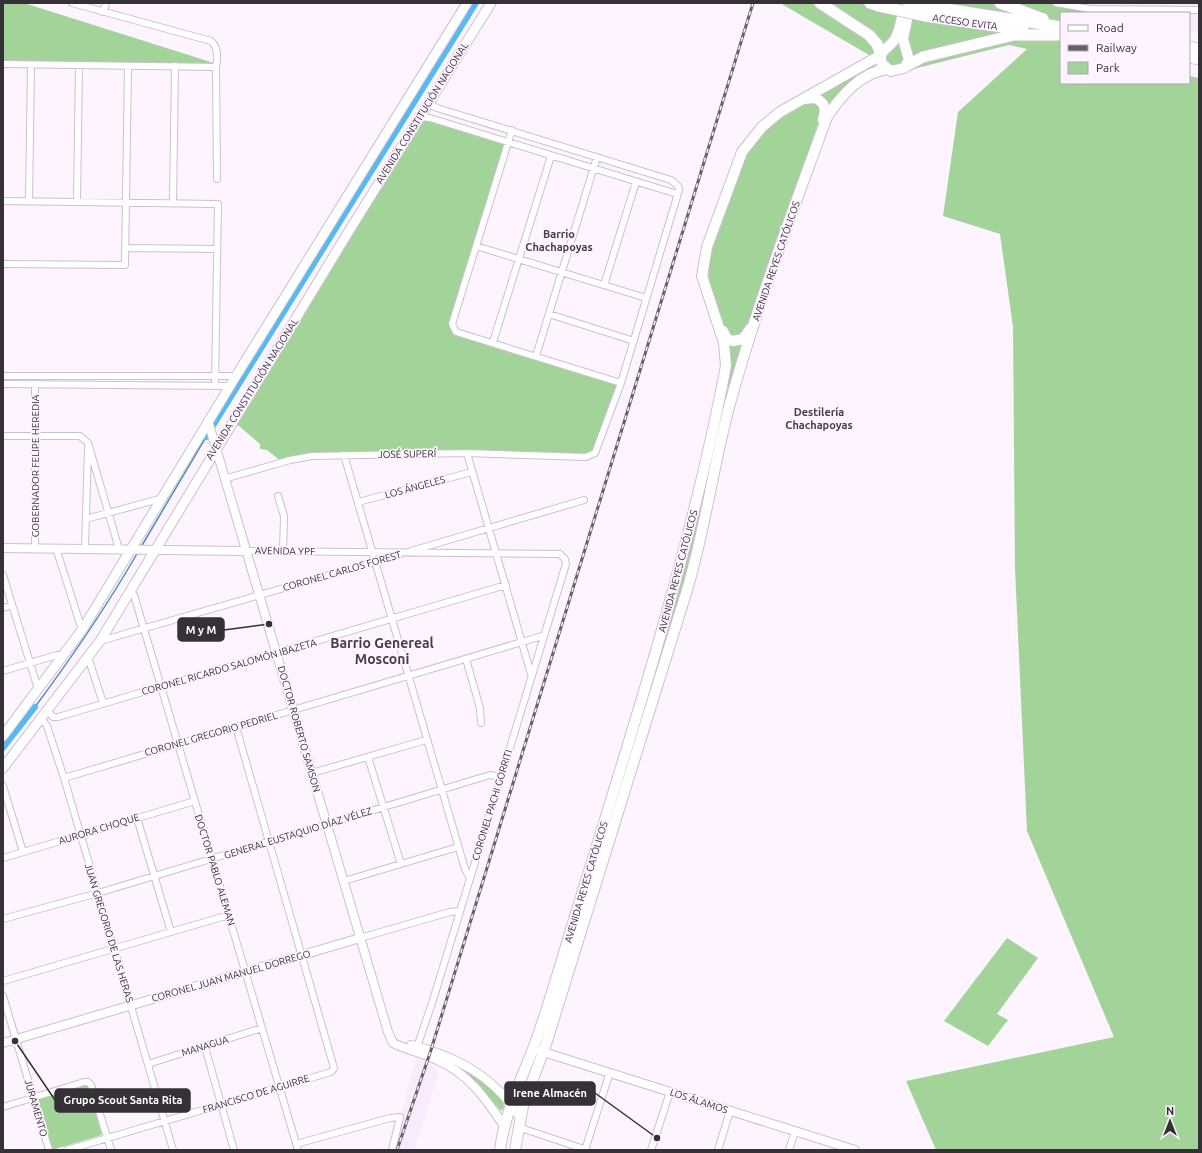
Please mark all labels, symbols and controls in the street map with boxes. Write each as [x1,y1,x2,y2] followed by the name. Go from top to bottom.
[932,12,999,32] street label: ACCESO EVITA
[1060,12,1190,84] legend
[1096,21,1124,34] text: Road
[373,40,470,186] street label: AVENIDA CONSTITUCIÓN NACIONAL
[1096,41,1137,54] text: Railway
[1096,61,1120,74] text: Park
[749,199,802,323] street label: AVENIDA REYES CATÓLICOS
[525,228,593,253] district label: Barrio Chachapoyas
[203,316,300,462] street label: AVENIDA CONSTITUCIÓN NACIONAL
[30,394,41,537] street label: GOBERNADOR FELIPE HEREDIA
[785,406,853,431] district label: Destilería Chachapoyas
[378,447,437,460] street label: JOSÉ SUPERÍ
[383,473,446,500] street label: LOS ÁNGELES
[655,508,700,633] street label: AVENIDA REYES CATÓLICOS
[255,545,315,557] street label: AVENIDA YPF
[282,549,403,593] street label: CORONEL CARLOS FOREST
[178,618,224,641] callout: M y M
[186,624,217,636] text: M y M
[330,635,434,667] district label: Barrio Genereal Mosconi
[140,636,318,697] street label: CORONEL RICARDO SALOMÓN IBAZETA
[276,665,322,793] street label: DOCTOR ROBERTO SAMSON
[143,710,279,758] street label: CORONEL GREGORIO PEDRIEL
[470,748,514,862] street label: CORONEL PACHI GORRITI
[222,804,374,861] street label: GENERAL EUSTAQUIO DÍAZ VÉLEZ
[57,811,141,846] street label: AURORA CHOQUE
[193,813,237,927] street label: DOCTOR PABLO ALEMAN
[561,820,610,944] street label: AVENIDA REYES CATÓLICOS
[83,862,135,1004] street label: JUAN GREGORIO DE LAS HERAS
[150,948,312,1004] street label: CORONEL JUAN MANUEL DORREGO
[180,1033,230,1058] street label: MANAGUA
[201,1072,311,1115] street label: FRANCISCO DE AGUIRRE
[23,1078,50,1138] street label: JURAMENTO
[505,1082,595,1105] callout: Irene Almacén
[669,1086,730,1116] street label: LOS ÁLAMOS
[513,1087,587,1099] text: Irene Almacén
[55,1089,190,1112] callout: Grupo Scout Santa Rita
[64,1094,183,1106] text: Grupo Scout Santa Rita
[1150,1101,1190,1141] north arrow
[1166,1105,1174,1117] text: N

